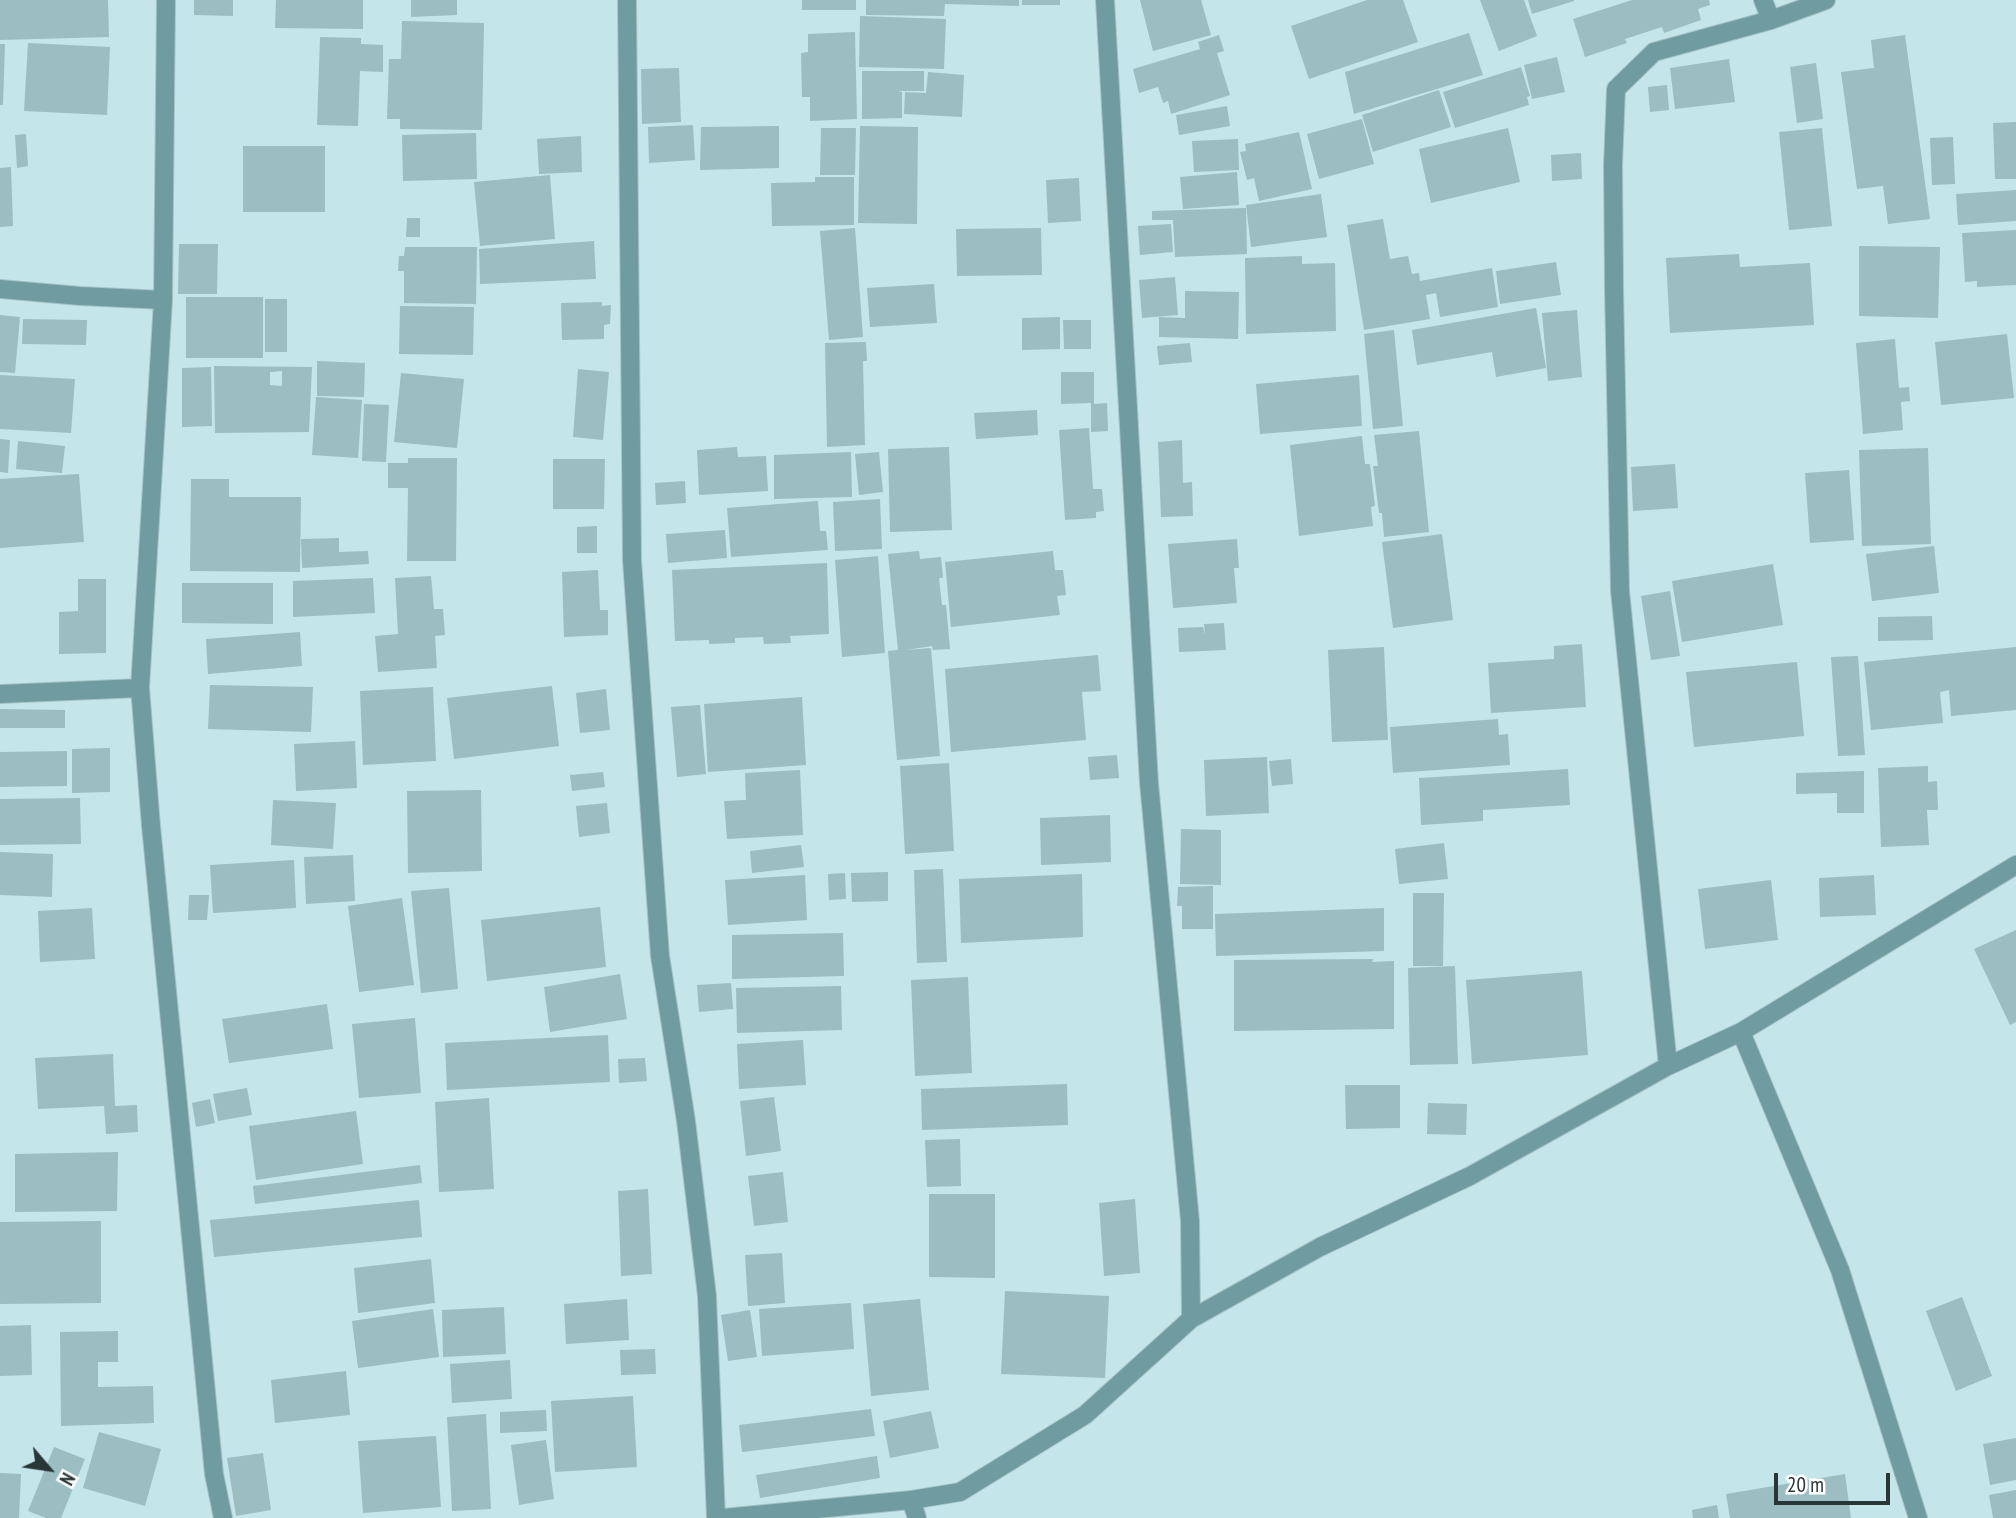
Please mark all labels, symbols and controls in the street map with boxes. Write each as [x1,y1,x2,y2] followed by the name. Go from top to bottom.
[14,1434,84,1504] north arrow
[1778,1458,1894,1502] scale bar
[54,1469,80,1489] text: N
[1787,1471,1824,1498] text: 20 m

